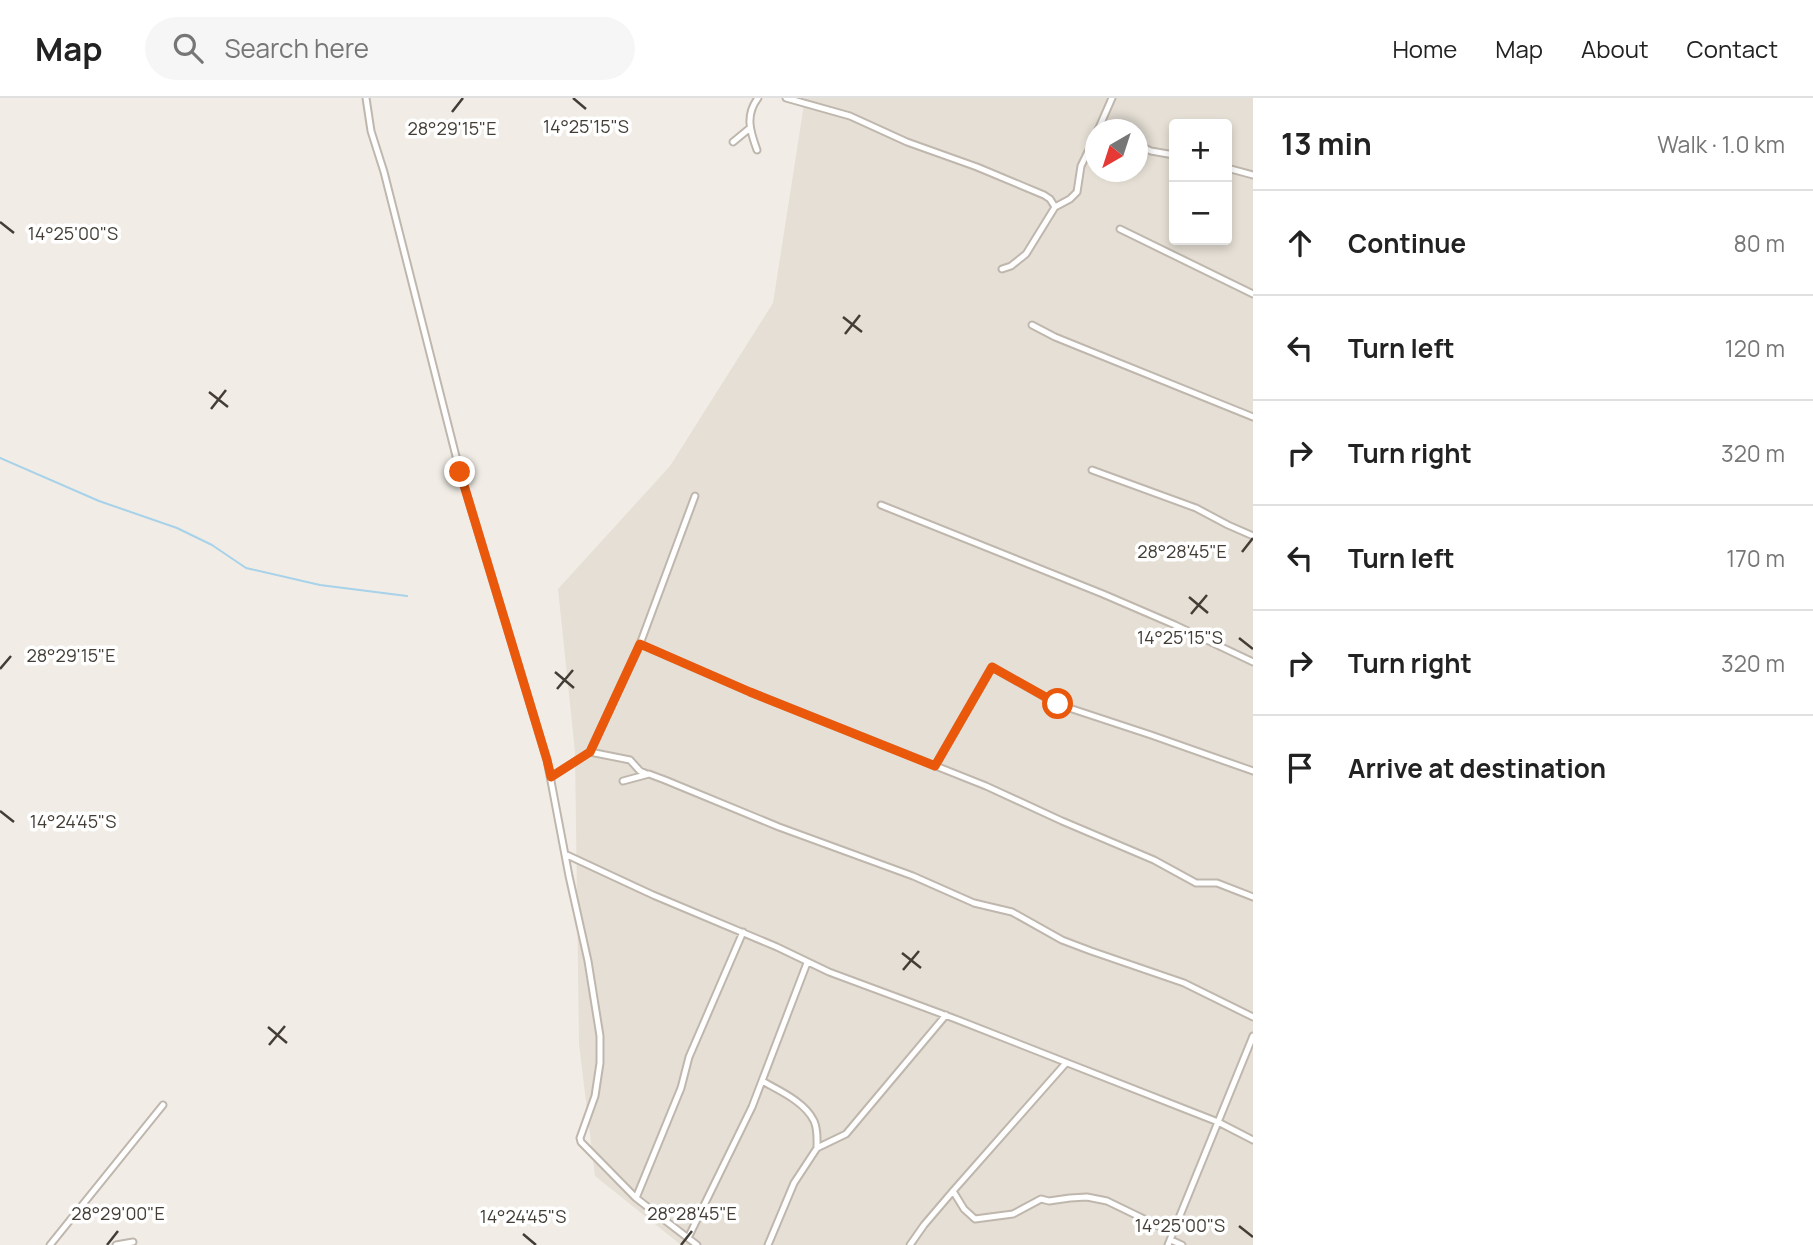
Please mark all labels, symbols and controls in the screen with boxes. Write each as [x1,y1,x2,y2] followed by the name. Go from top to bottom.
[145,17,635,80] search box
[35,26,103,71] text: Map
[169,29,207,67] icon: search
[225,30,369,66] text: Search here
[1392,32,1457,65] text: Home
[1495,32,1543,65] text: Map
[1581,32,1649,65] text: About
[1687,32,1778,65] text: Contact
[543,114,629,138] text: 14°25'15"S
[408,116,496,140] text: 28°29'15"E
[1085,119,1148,182] north arrow
[1169,119,1232,245] map controls
[1169,119,1232,182] button: +
[1281,123,1372,164] text: 13 min
[1657,128,1785,160] text: Walk · 1.0 km
[1169,182,1232,245] button: −
[28,221,118,245] text: 14°25'00"S
[1281,224,1319,262] icon: ahead
[1348,225,1466,261] text: Continue
[1734,227,1785,259] text: 80 m
[1281,329,1319,367] icon: left
[1348,330,1455,366] text: Turn left
[1725,332,1785,364] text: 120 m
[1281,434,1319,472] icon: right
[1348,435,1472,471] text: Turn right
[1721,437,1785,469] text: 320 m
[444,456,475,487] route end
[1137,539,1227,563] text: 28°28'45"E
[1281,539,1319,577] icon: left
[1348,540,1455,576] text: Turn left
[1726,542,1785,574] text: 170 m
[1137,625,1223,649] text: 14°25'15"S
[27,643,115,667] text: 28°29'15"E
[1281,644,1319,682] icon: right
[1348,645,1472,681] text: Turn right
[1721,647,1785,679] text: 320 m
[1042,688,1073,719] route start
[1281,749,1319,787] icon: arrive
[1348,750,1606,786] text: Arrive at destination
[30,809,116,833] text: 14°24'45"S
[71,1201,165,1225] text: 28°29'00"E
[647,1201,737,1225] text: 28°28'45"E
[480,1204,566,1228] text: 14°24'45"S
[1135,1213,1225,1237] text: 14°25'00"S

